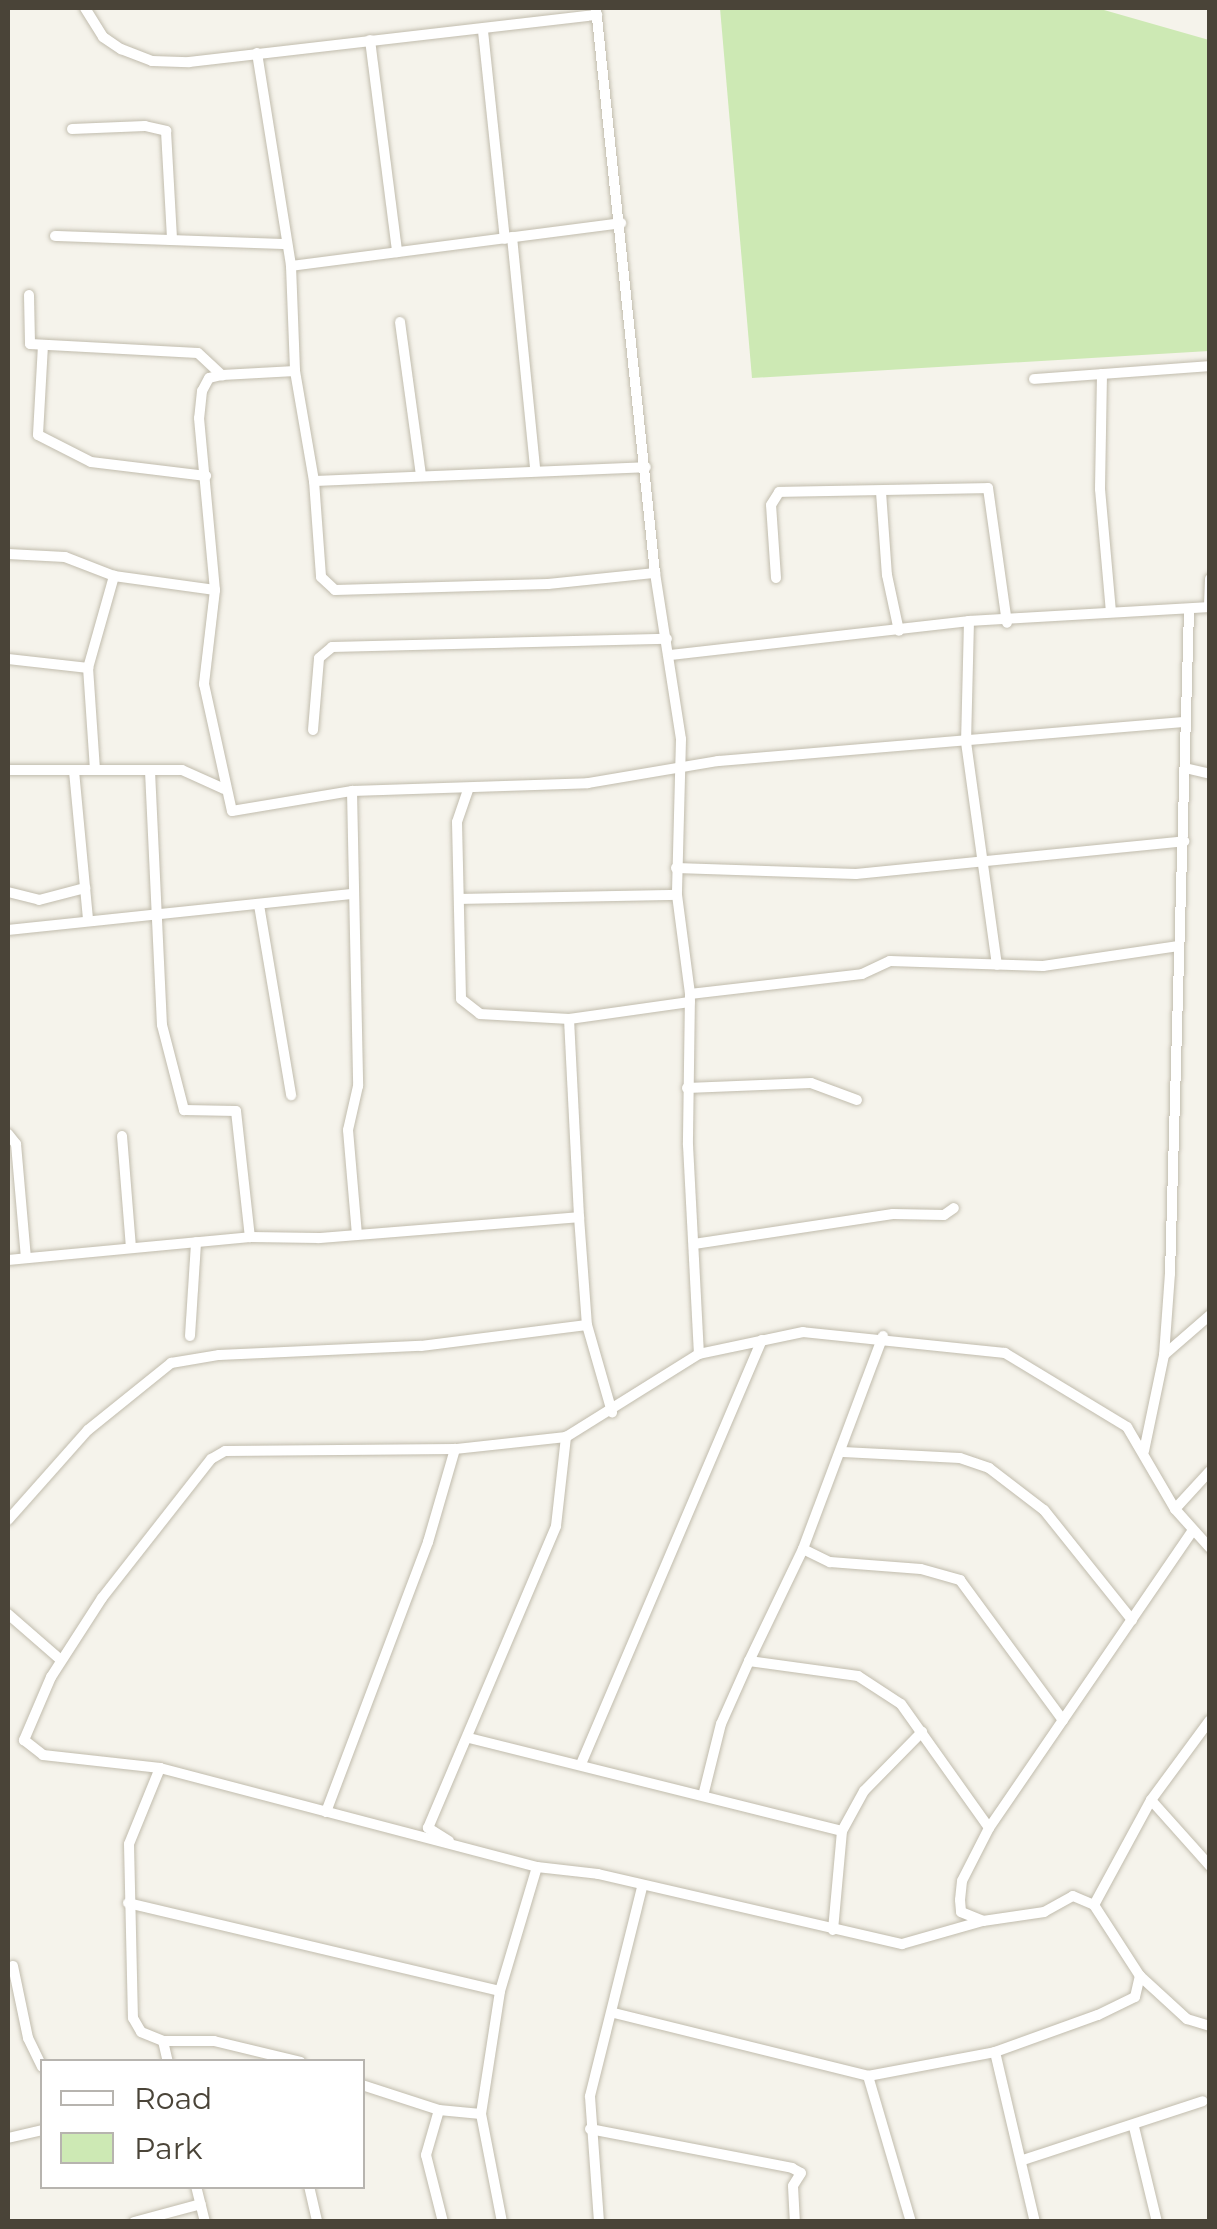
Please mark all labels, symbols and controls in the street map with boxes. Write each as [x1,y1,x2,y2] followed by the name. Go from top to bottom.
[40,2059,365,2189] legend
[134,2080,212,2117] text: Road
[134,2130,203,2167] text: Park

